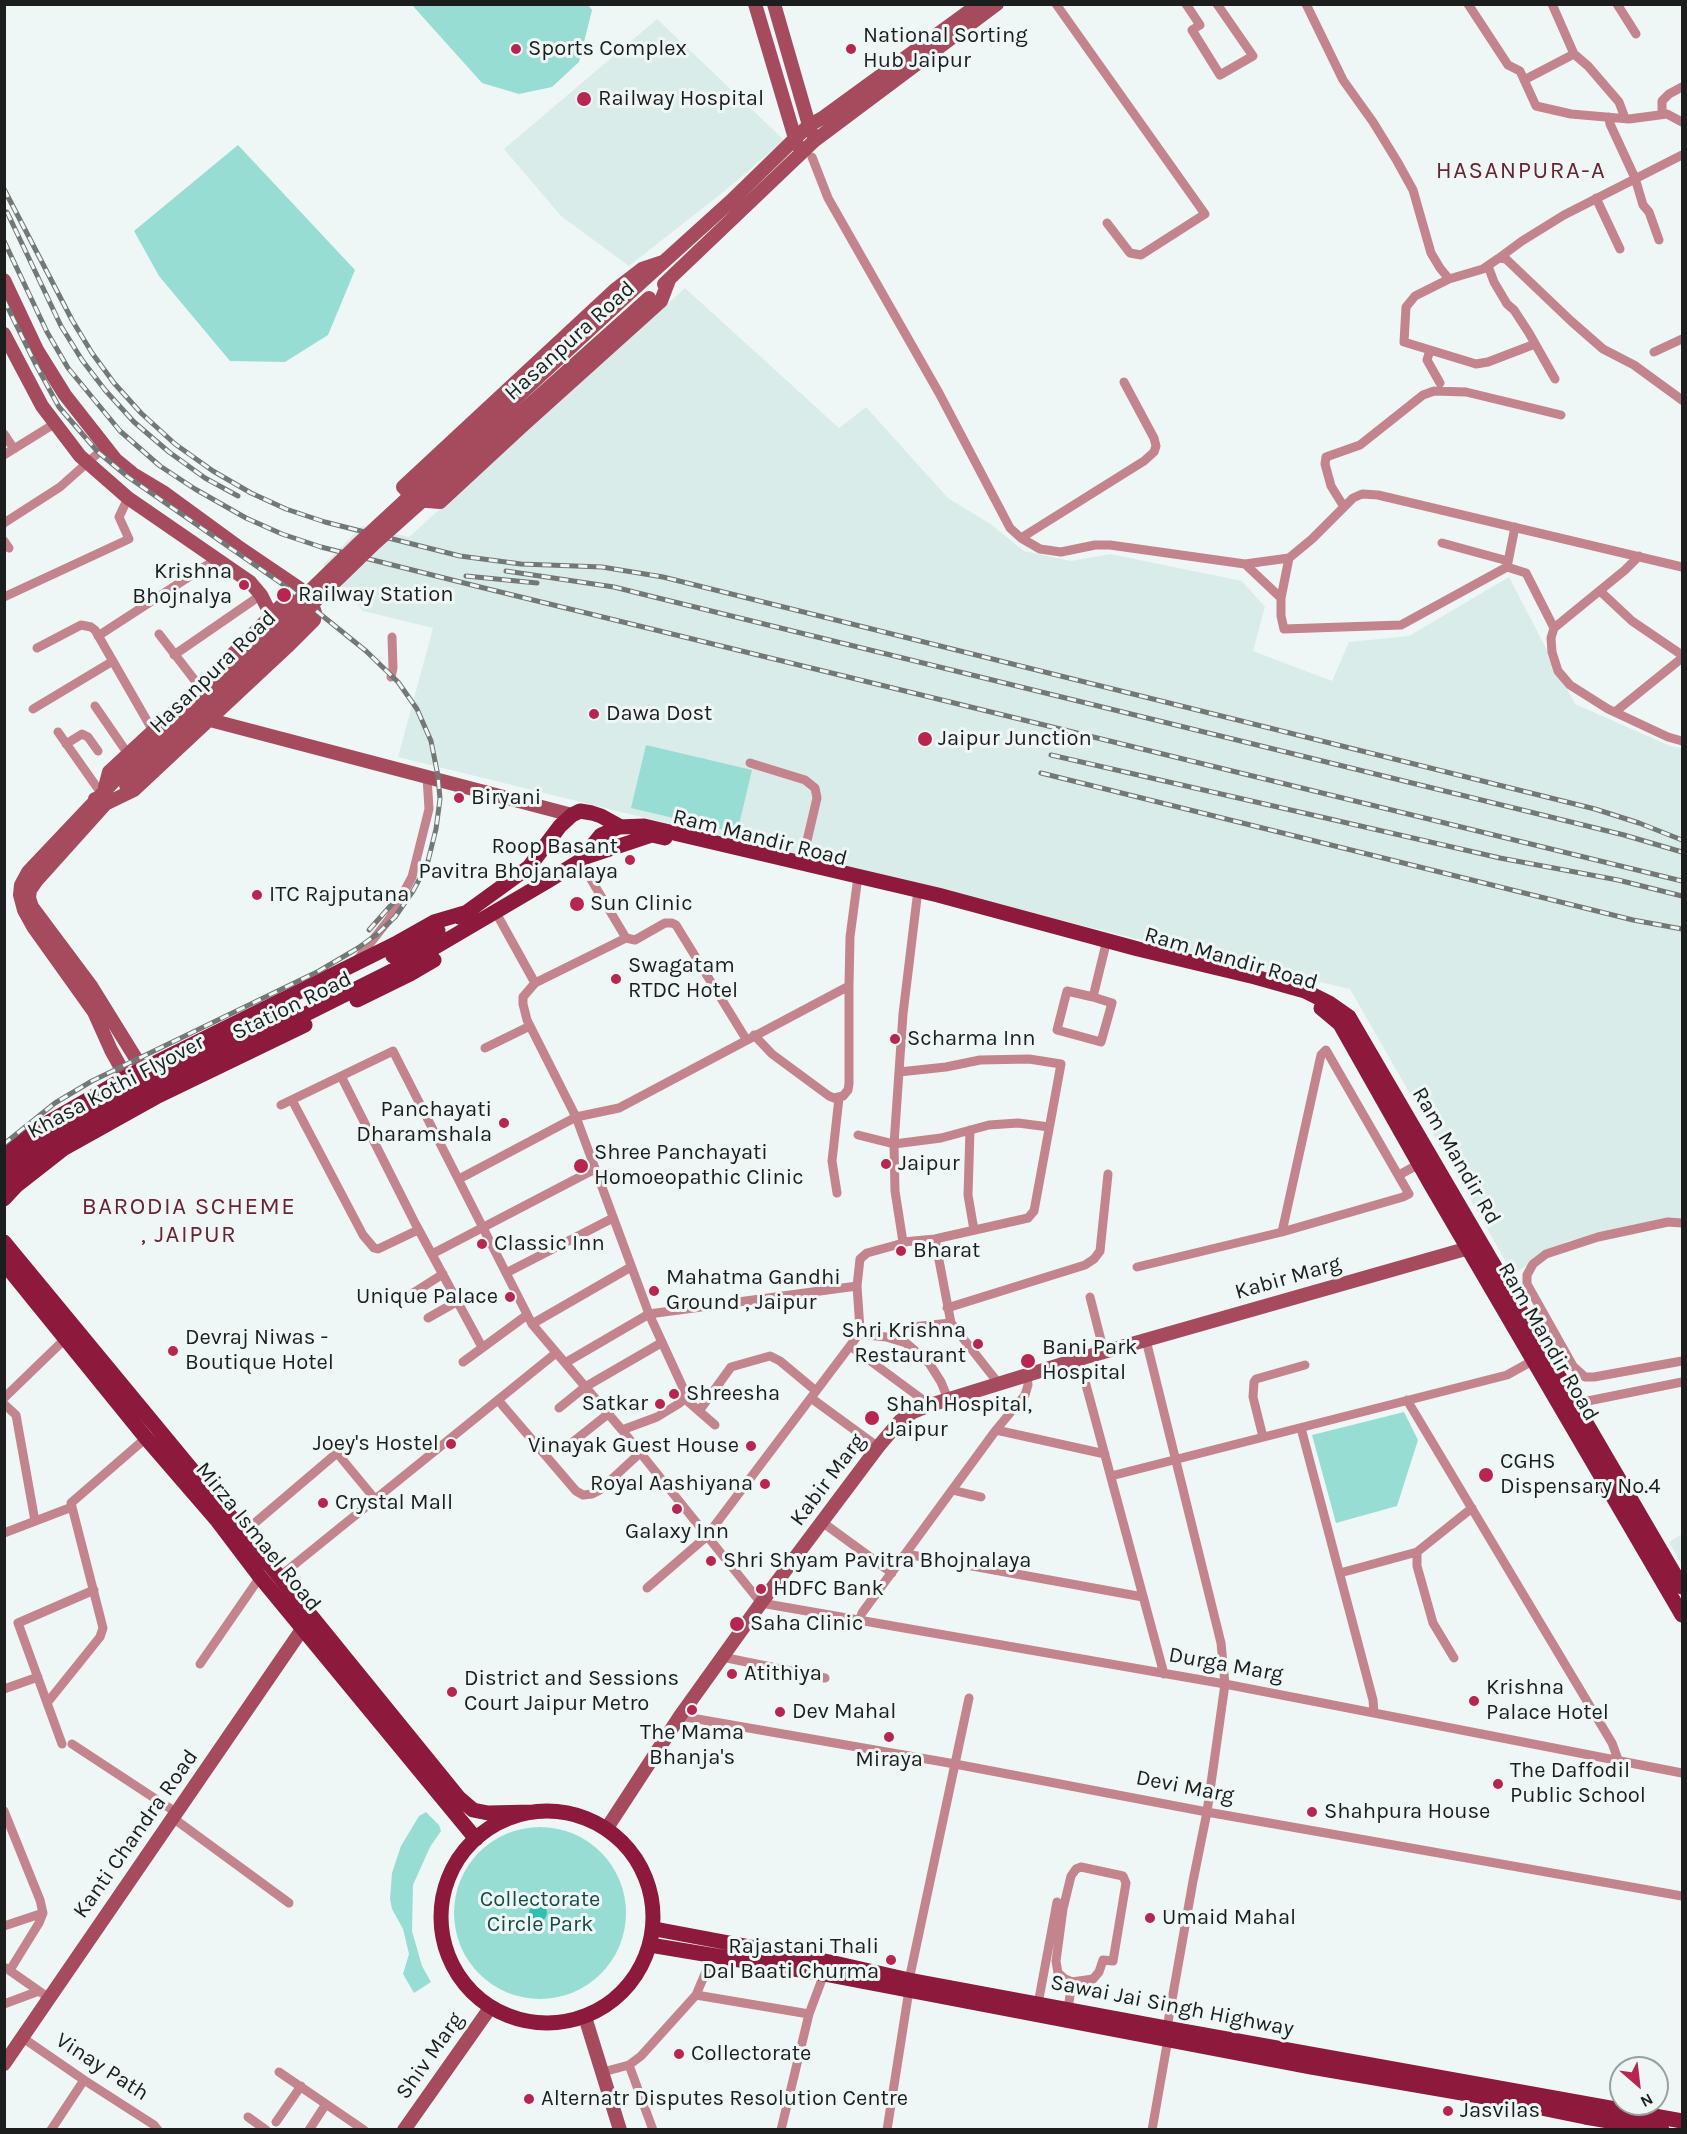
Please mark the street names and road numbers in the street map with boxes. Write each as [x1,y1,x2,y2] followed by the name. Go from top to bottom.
[500,276,640,406] street label: Hasanpura Road
[144,605,282,739] street label: Hasanpura Road
[670,804,850,872] street label: Ram Mandir Road
[1141,922,1321,996] street label: Ram Mandir Road
[228,966,356,1046] street label: Station Road
[23,1029,209,1145] street label: Khasa Kothi Flyover
[1406,1082,1506,1230] street label: Ram Mandir Rd
[1232,1250,1344,1306] street label: Kabir Marg
[1492,1258,1604,1426] street label: Ram Mandir Road
[785,1429,871,1531] street label: Kabir Marg
[190,1457,326,1617] street label: Mirza Ismael Road
[1167,1642,1285,1688] street label: Durga Marg
[68,1745,204,1923] street label: Kanti Chandra Road
[1134,1765,1236,1809] street label: Devi Marg
[1048,1969,1296,2043] street label: Sawai Jai Singh Highway
[390,2007,470,2105] street label: Shiv Marg
[51,2027,153,2107] street label: Vinay Path

